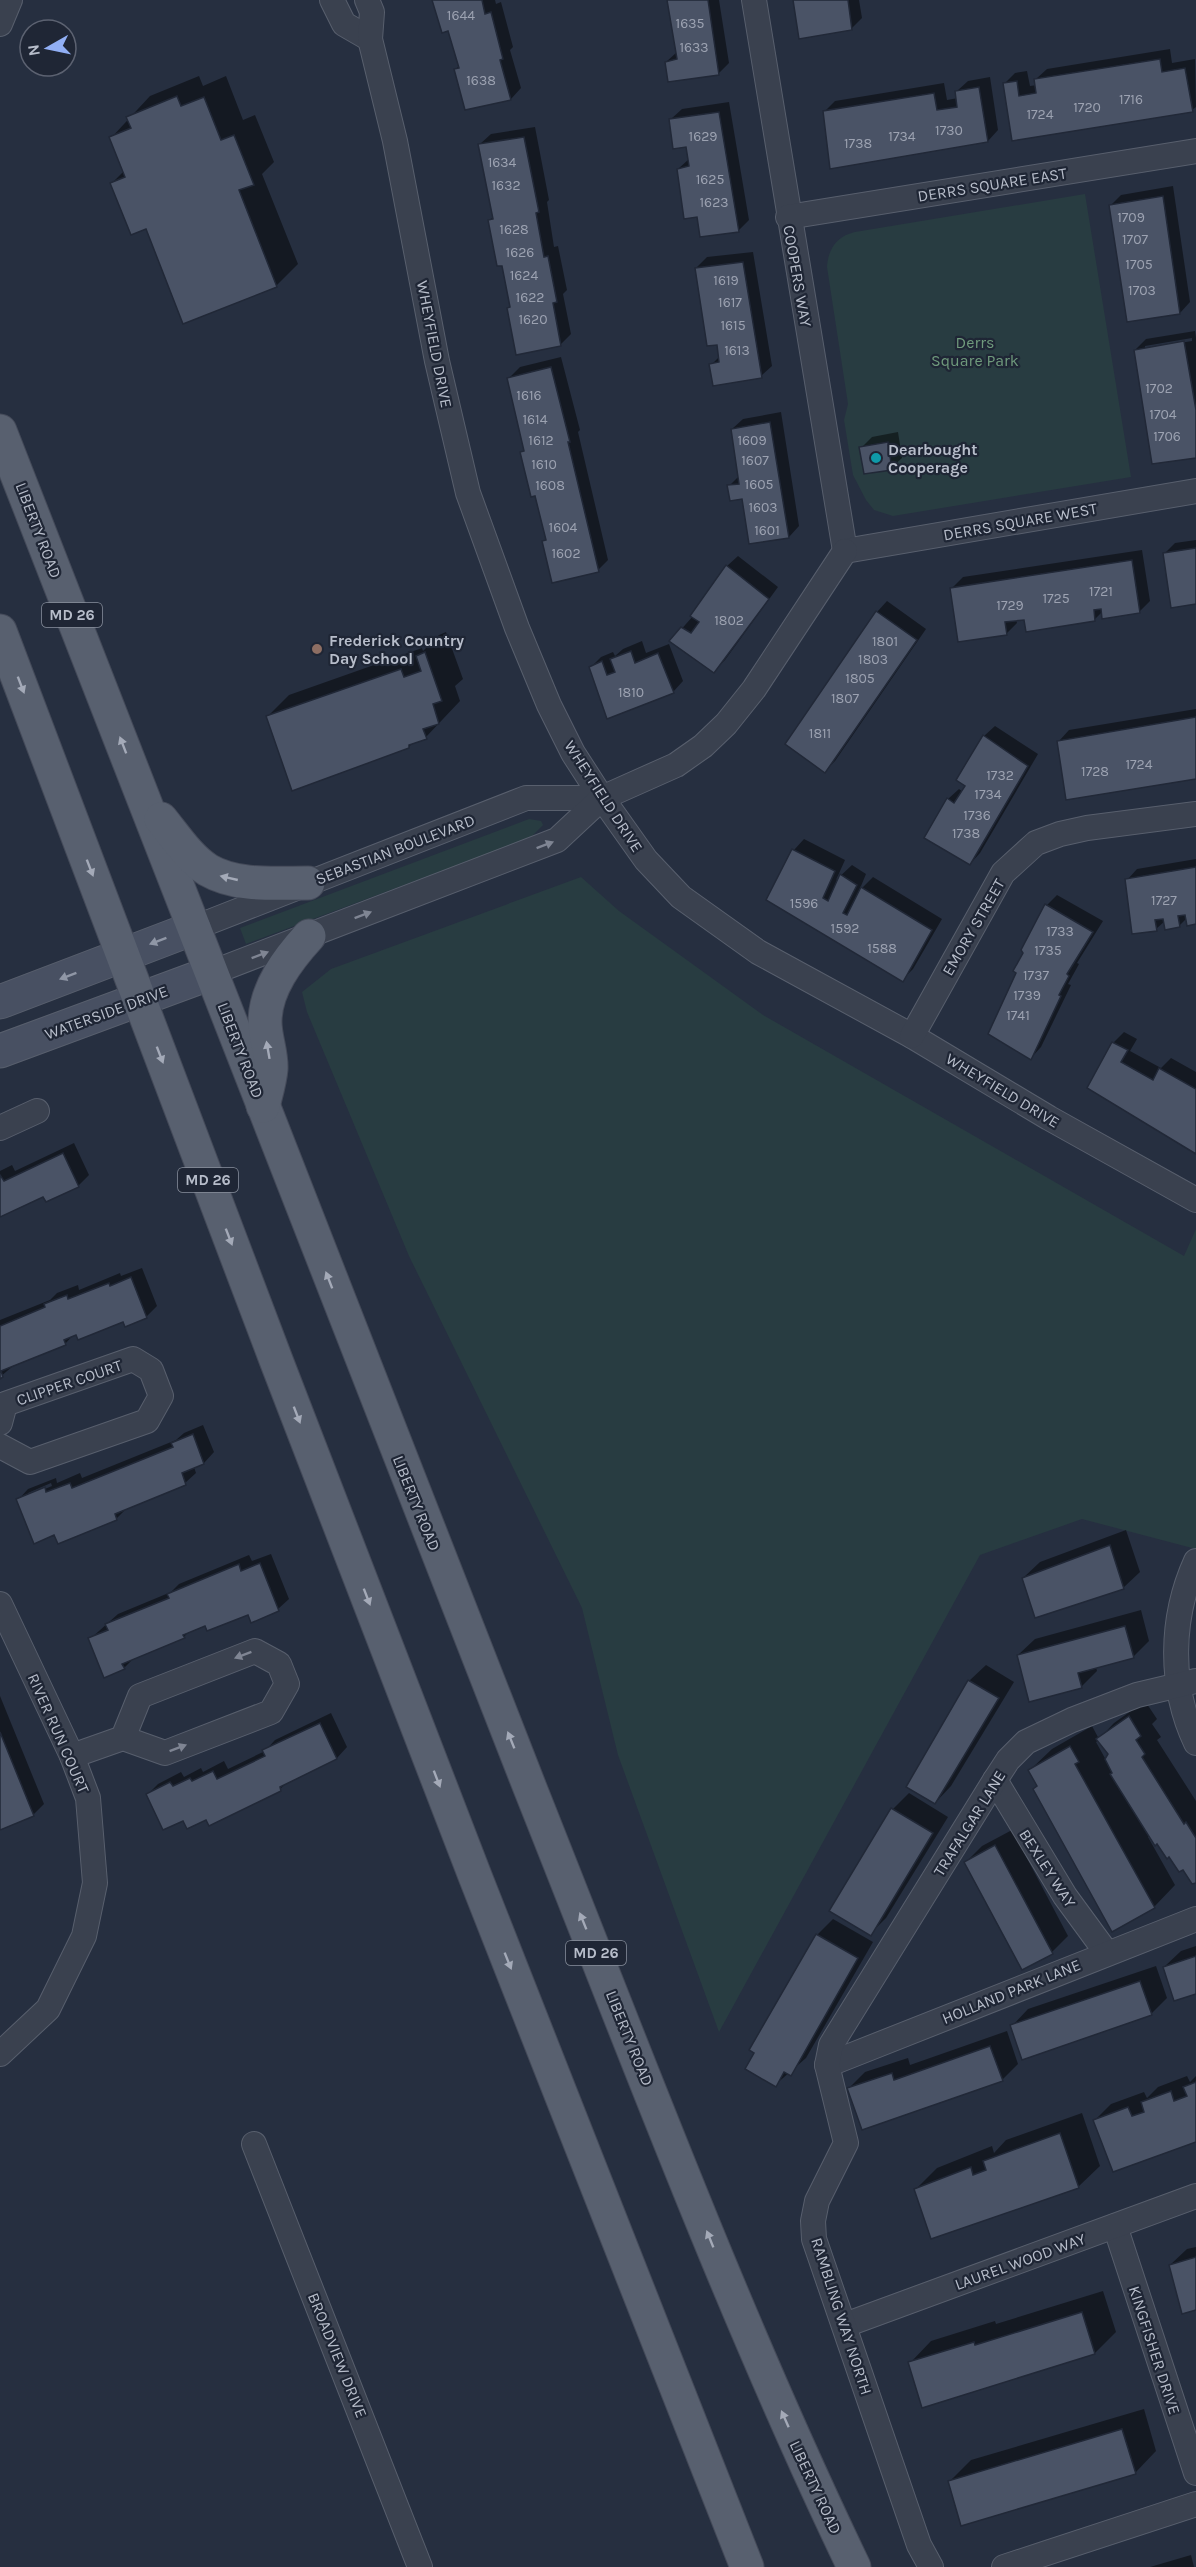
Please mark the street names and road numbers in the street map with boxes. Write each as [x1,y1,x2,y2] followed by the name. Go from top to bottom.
[916,163,1068,206] street label: DERRS SQUARE EAST
[779,224,816,329] street label: COOPERS WAY
[413,279,456,409] street label: WHEYFIELD DRIVE
[12,480,66,581] street label: LIBERTY ROAD
[942,499,1099,544] street label: DERRS SQUARE WEST
[42,603,102,627] road number: MD 26
[560,737,647,856] street label: WHEYFIELD DRIVE
[313,810,478,889] street label: SEBASTIAN BOULEVARD
[938,875,1009,979] street label: EMORY STREET
[42,981,170,1044] street label: WATERSIDE DRIVE
[214,1000,268,1101] street label: LIBERTY ROAD
[942,1049,1063,1132] street label: WHEYFIELD DRIVE
[178,1168,238,1192] road number: MD 26
[14,1356,124,1409] street label: CLIPPER COURT
[389,1453,444,1554] street label: LIBERTY ROAD
[24,1670,94,1796] street label: RIVER RUN COURT
[929,1767,1010,1880] street label: TRAFALGAR LANE
[1015,1826,1080,1911] street label: BEXLEY WAY
[566,1941,626,1965] road number: MD 26
[939,1955,1083,2028] street label: HOLLAND PARK LANE
[602,1988,657,2089] street label: LIBERTY ROAD
[952,2229,1088,2294] street label: LAUREL WOOD WAY
[807,2235,876,2397] street label: RAMBLING WAY NORTH
[1125,2283,1184,2417] street label: KINGFISHER DRIVE
[304,2290,371,2421] street label: BROADVIEW DRIVE
[786,2437,846,2537] street label: LIBERTY ROAD

